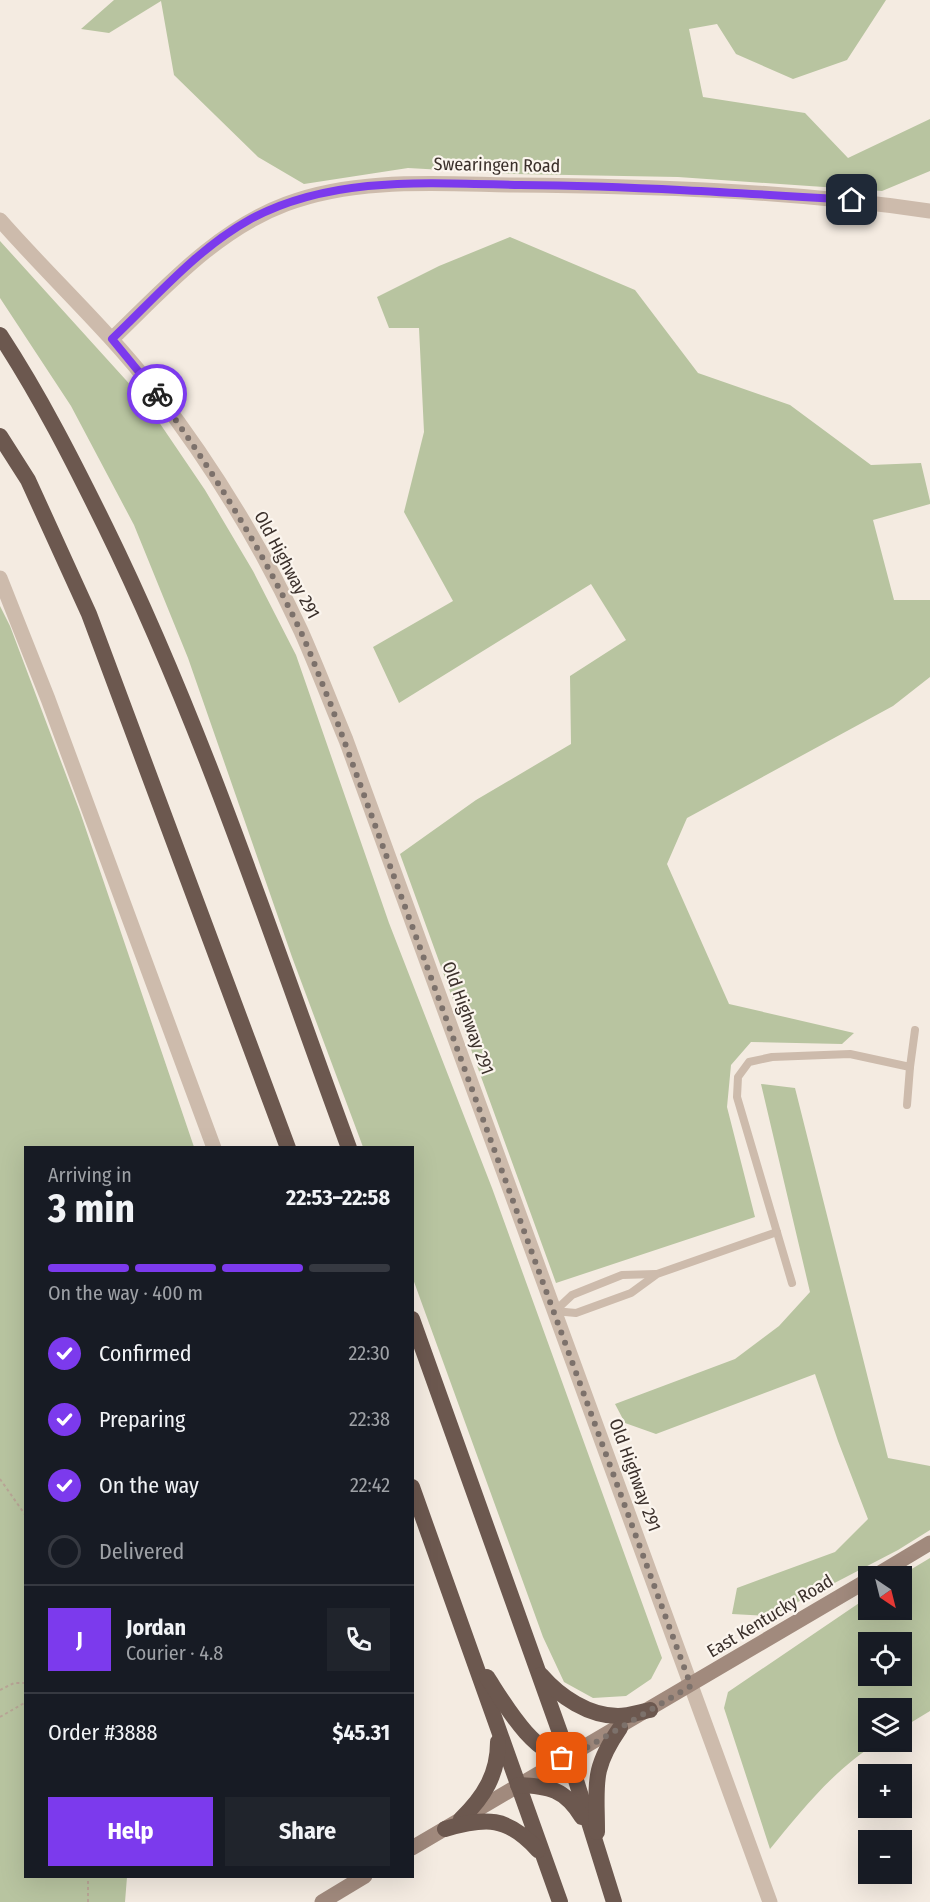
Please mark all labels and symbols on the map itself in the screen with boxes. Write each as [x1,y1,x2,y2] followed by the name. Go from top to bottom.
[433,153,561,177] street label: Swearingen Road
[826,174,877,225] pin
[127,364,187,424] courier
[249,507,325,623] street label: Old Highway 291
[437,958,499,1078] street label: Old Highway 291
[604,1415,666,1535] street label: Old Highway 291
[858,1566,912,1620] north arrow
[703,1570,837,1662] street label: East Kentucky Road
[536,1732,587,1783] pin

